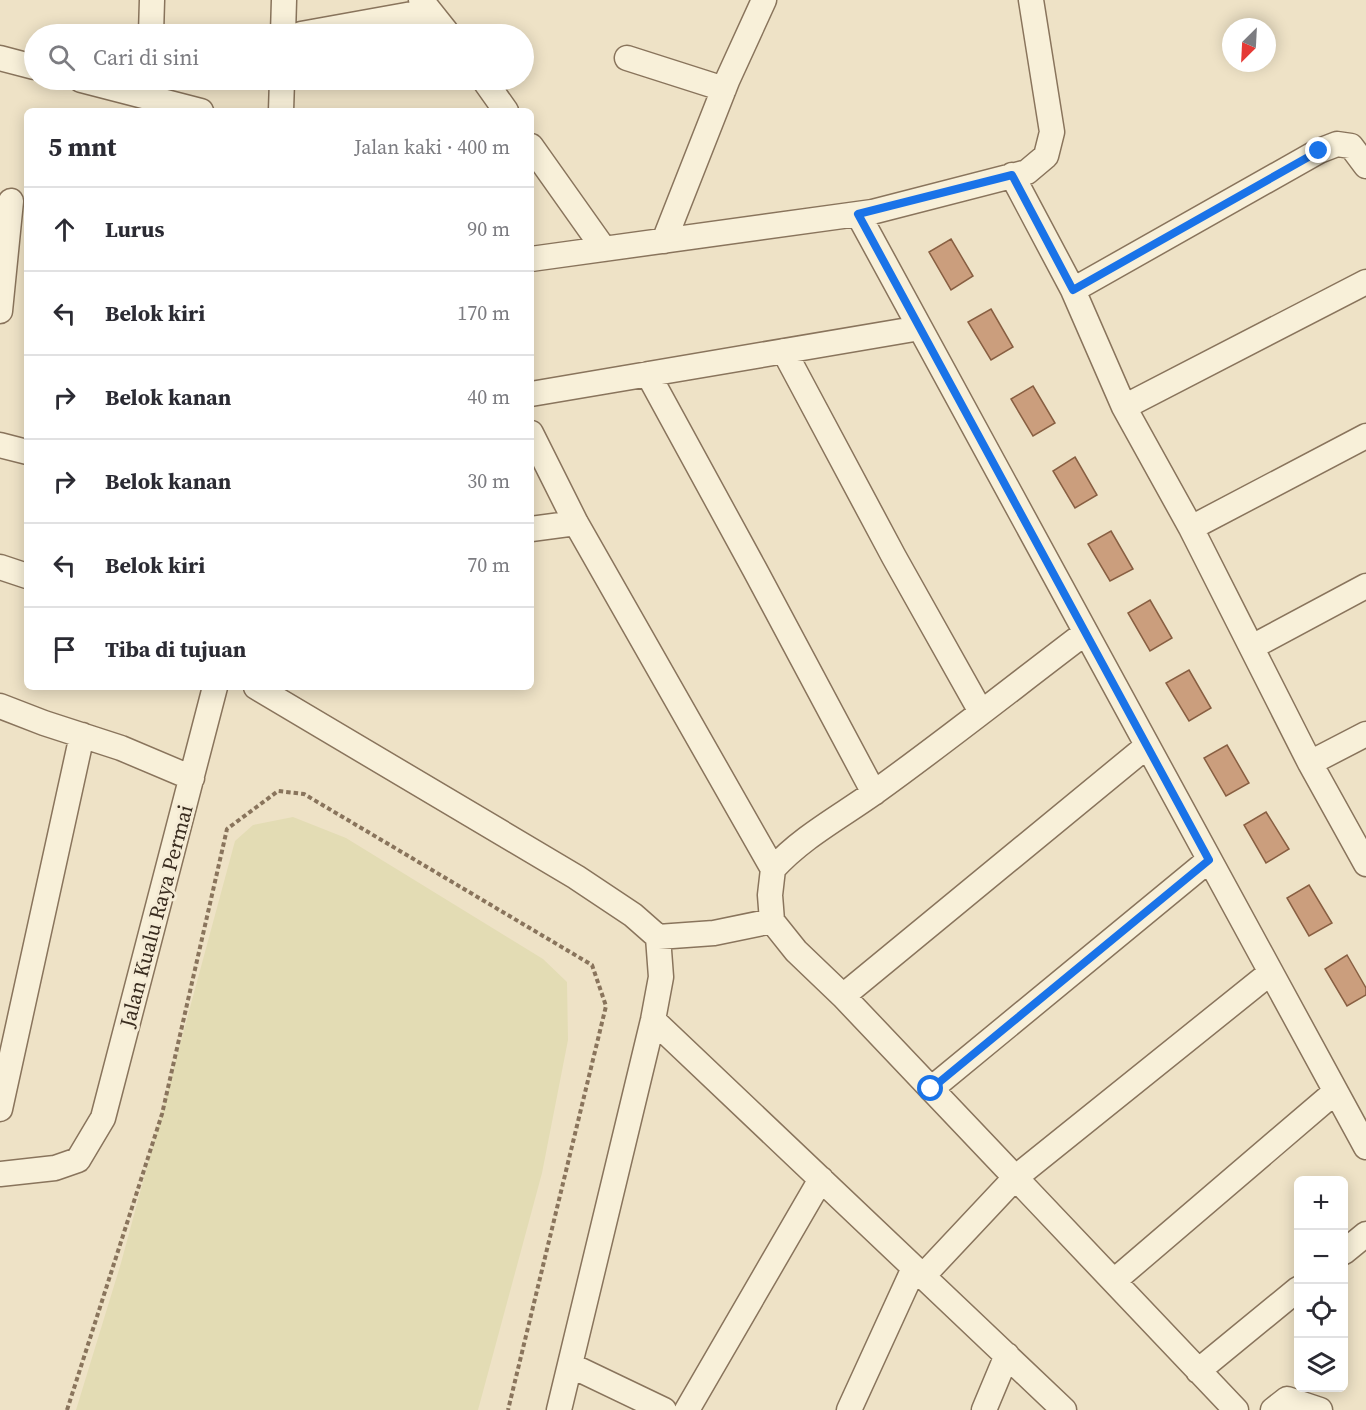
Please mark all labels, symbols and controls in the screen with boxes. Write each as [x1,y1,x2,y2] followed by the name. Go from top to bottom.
[1222,18,1276,72] north arrow
[24,24,534,90] search box
[45,41,78,74] icon: search
[93,42,199,72] text: Cari di sini
[48,129,116,165] text: 5 mnt
[354,133,510,161] text: Jalan kaki · 400 m
[1305,137,1331,163] route end
[48,213,81,246] icon: ahead
[105,214,164,244] text: Lurus
[467,215,510,243] text: 90 m
[48,297,81,330] icon: left
[105,298,205,328] text: Belok kiri
[457,299,510,327] text: 170 m
[48,381,81,414] icon: right
[105,382,231,412] text: Belok kanan
[467,383,510,411] text: 40 m
[48,465,81,498] icon: right
[105,466,231,496] text: Belok kanan
[467,467,510,495] text: 30 m
[48,549,81,582] icon: left
[105,550,205,580] text: Belok kiri
[467,551,510,579] text: 70 m
[48,633,81,666] icon: arrive
[105,634,246,664] text: Tiba di tujuan
[112,801,200,1032] street label: Jalan Kualu Raya Permai
[917,1075,943,1101] route start
[1294,1176,1348,1392] map controls
[1294,1176,1348,1230] button: +
[1294,1230,1348,1284] button: −
[1294,1284,1348,1338] button: locate
[1294,1338,1348,1392] button: layers

